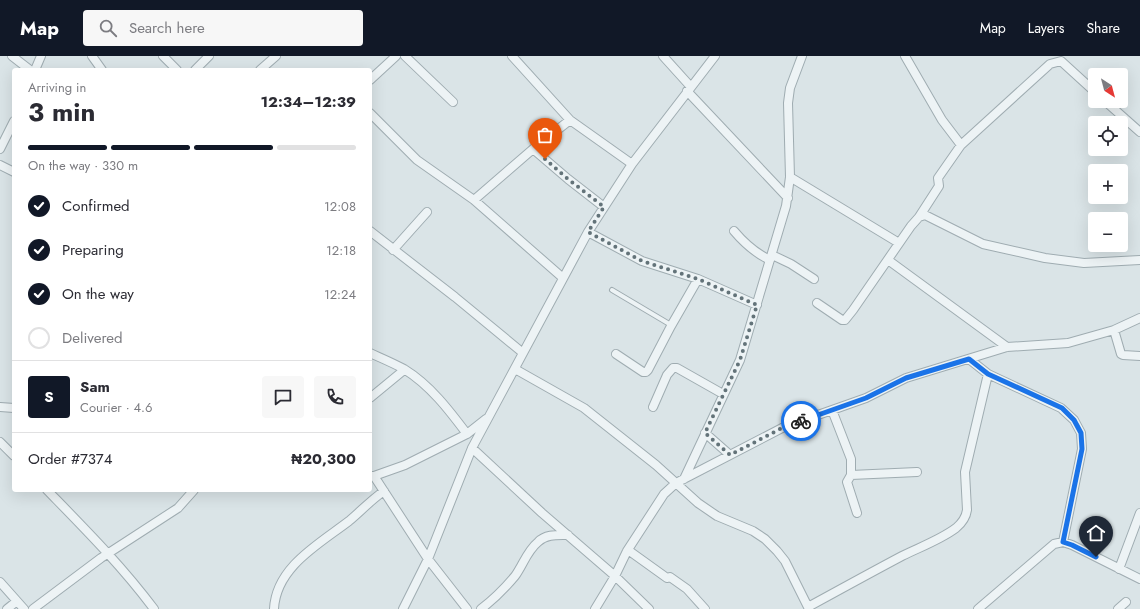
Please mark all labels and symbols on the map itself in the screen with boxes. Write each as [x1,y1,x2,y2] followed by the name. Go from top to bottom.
[1088,68,1128,108] north arrow
[528,118,562,159] pin
[781,401,821,441] courier
[1079,516,1113,557] pin

